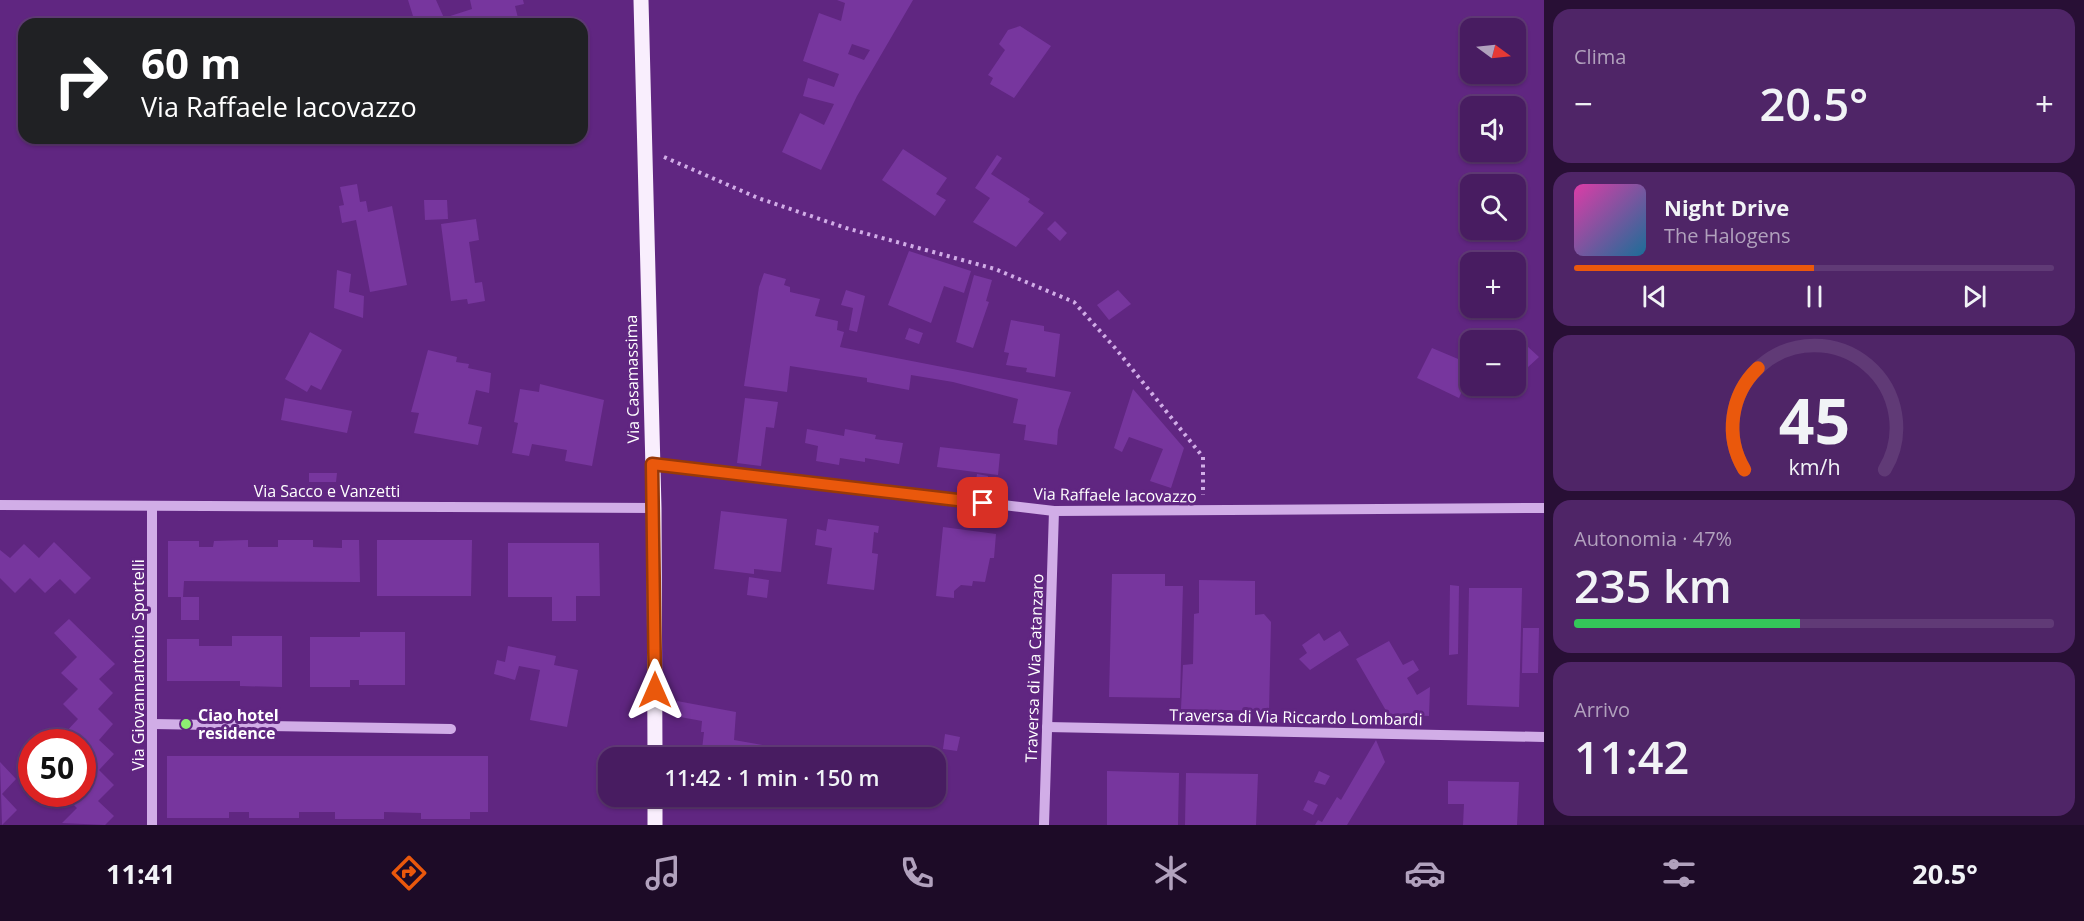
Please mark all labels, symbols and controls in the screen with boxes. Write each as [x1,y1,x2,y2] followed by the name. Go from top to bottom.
[1460,18,1526,84] north arrow
[1460,18,1526,396] map controls
[141,34,241,91] text: 60 m
[42,42,120,120] icon: right
[1574,43,1626,70] text: Clima
[1760,73,1868,134] text: 20.5°
[1574,81,1593,126] text: −
[2035,81,2054,126] text: +
[141,88,417,125] text: Via Raffaele Iacovazzo
[1460,96,1526,162] button: sound
[1460,174,1526,240] button: search
[1664,192,1789,222] text: Night Drive
[1664,222,1791,249] text: The Halogens
[1460,252,1526,318] button: +
[1638,280,1671,313] icon: previous
[1798,280,1831,313] icon: pause
[1958,280,1991,313] icon: next
[620,314,644,444] street label: Via Casamassima
[1460,330,1526,396] button: −
[1778,377,1850,462] text: 45
[1788,452,1840,481] text: km/h
[957,477,1008,528] pin
[254,480,400,502] street label: Via Sacco e Vanzetti
[1033,483,1197,507] street label: Via Raffaele Iacovazzo
[966,486,999,519] icon: arrive
[1574,525,1732,552] text: Autonomia · 47%
[1574,555,1732,616] text: 235 km
[127,559,149,771] street label: Via Giovannantonio Sportelli
[1020,573,1048,763] street label: Traversa di Via Catanzaro
[623,658,687,722] position arrow
[1574,696,1630,723] text: Arrivo
[198,704,279,744] place label: Ciao hotel residence
[1169,704,1423,730] street label: Traversa di Via Riccardo Lombardi
[179,717,193,731] marker: Ciao hotel residence
[1574,726,1689,787] text: 11:42
[18,729,96,807] speed limit sign: 50
[664,762,880,792] text: 11:42 · 1 min · 150 m
[388,852,430,894] icon: directions
[642,852,684,894] icon: music
[896,852,938,894] icon: phone
[1150,852,1192,894] icon: climate
[1404,852,1446,894] icon: car
[1658,852,1700,894] icon: filters
[106,855,176,892] text: 11:41
[1912,855,1978,892] text: 20.5°

